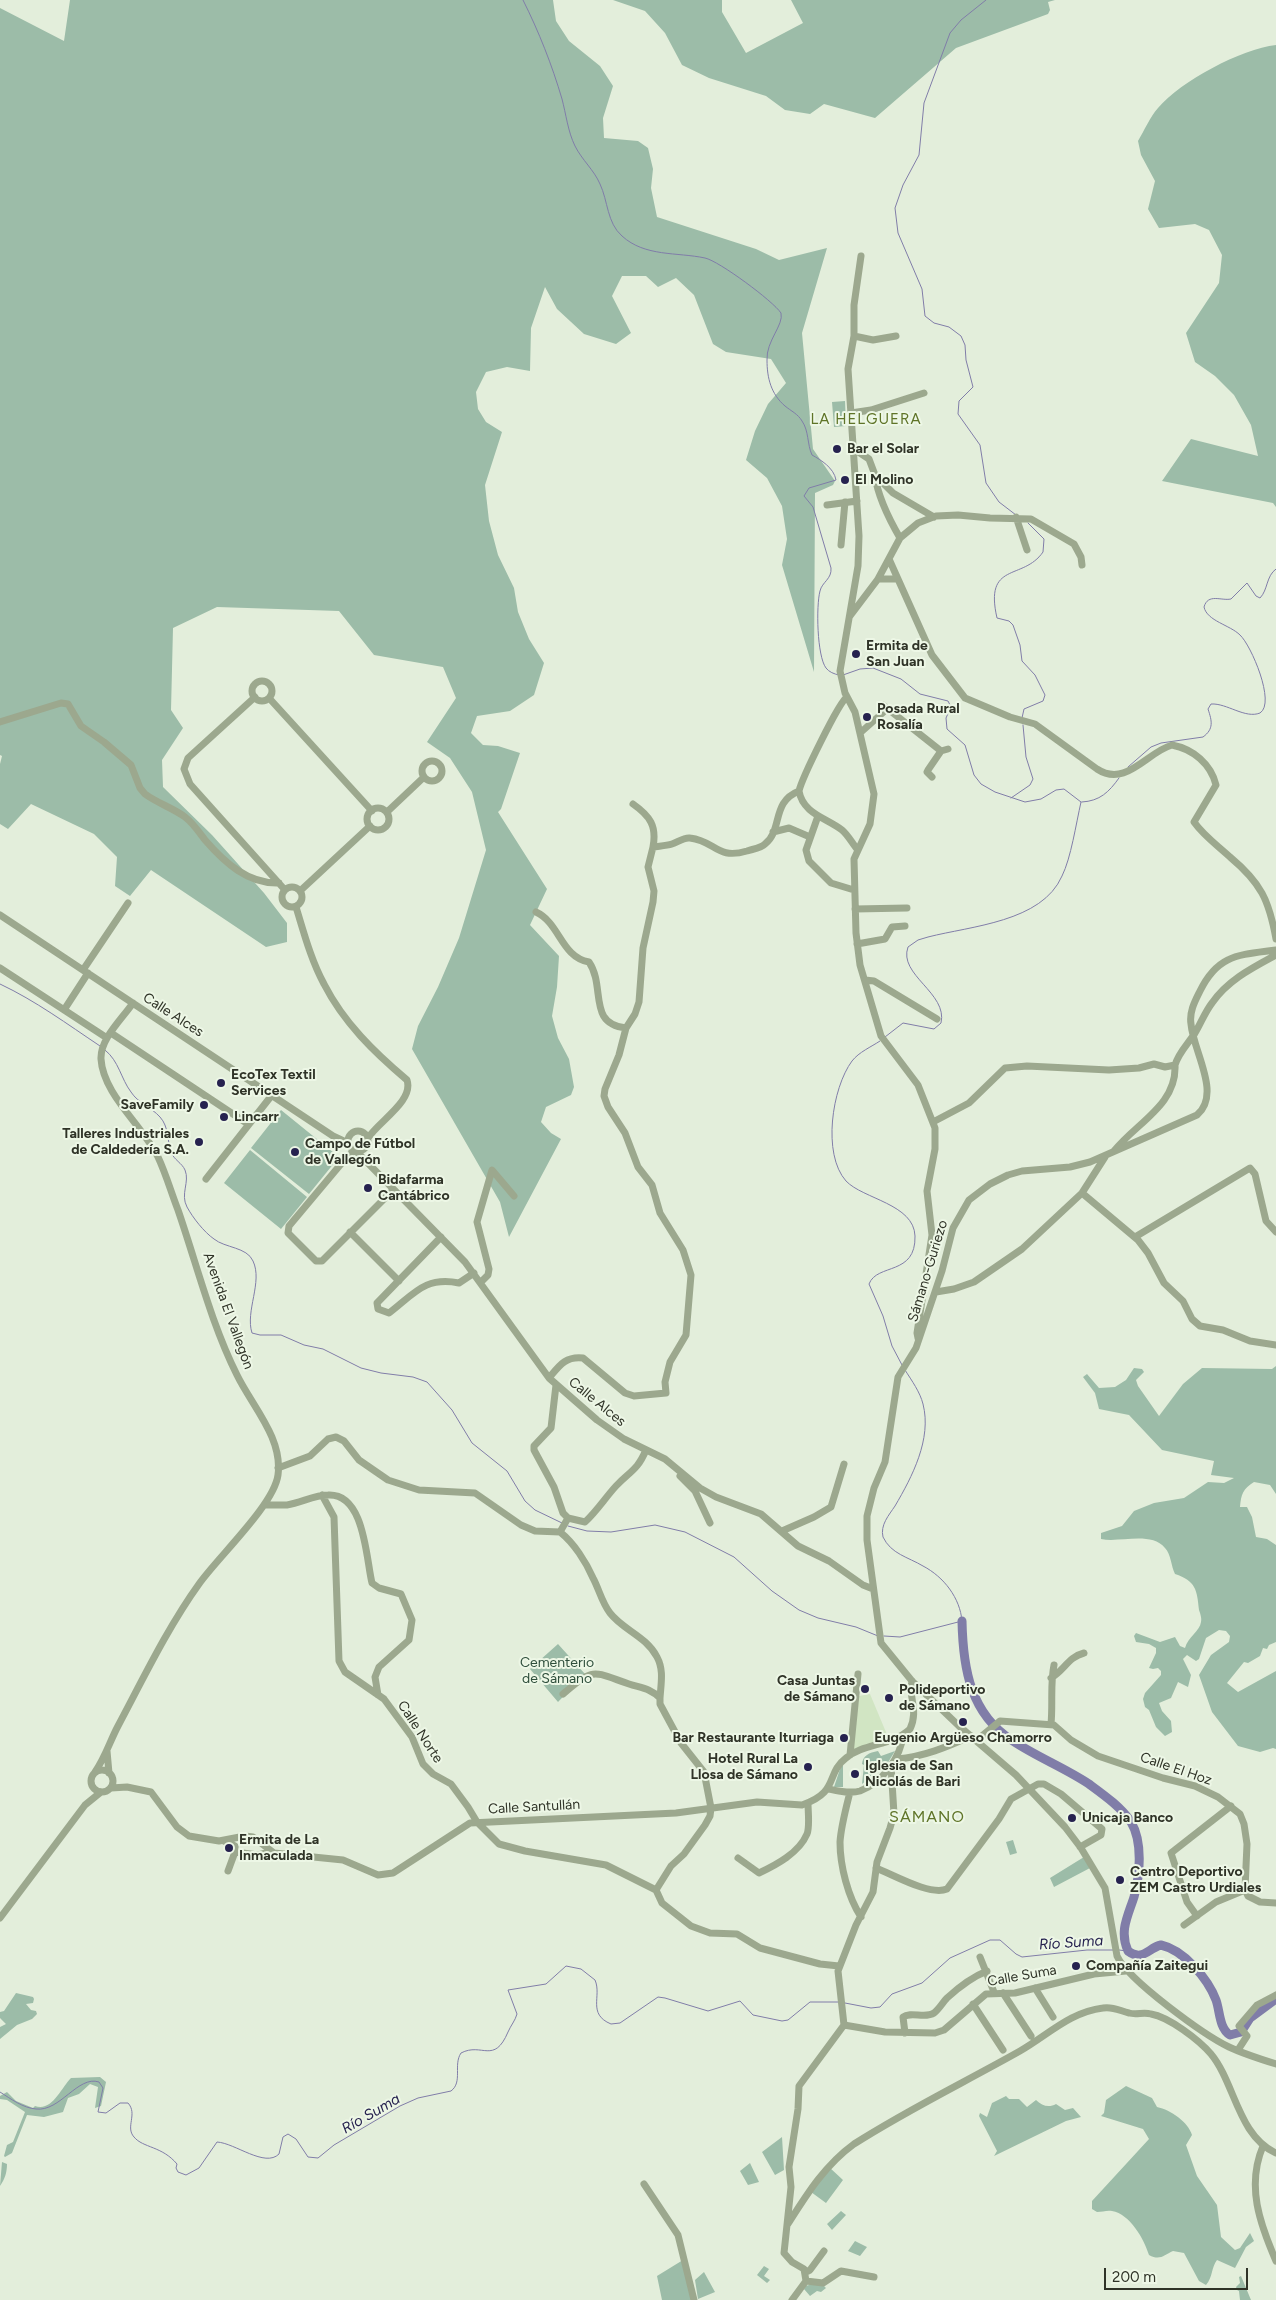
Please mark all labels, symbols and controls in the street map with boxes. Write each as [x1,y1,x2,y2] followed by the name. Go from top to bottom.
[809,411,923,429] district label: LA HELGUERA
[847,441,919,457] place label: Bar el Solar
[831,443,843,455] marker: Bar el Solar
[855,472,913,488] place label: El Molino
[839,474,851,486] marker: El Molino
[866,638,928,670] place label: Ermita de San Juan
[850,648,862,660] marker: Ermita de San Juan
[877,701,960,734] place label: Posada Rural Rosalía
[861,711,873,723] marker: Posada Rural Rosalía
[140,989,206,1041] street label: Calle Alces
[231,1067,316,1100] place label: EcoTex Textil Services
[215,1077,227,1089] marker: EcoTex Textil Services
[120,1097,194,1113] place label: SaveFamily
[198,1099,210,1111] marker: SaveFamily
[234,1109,279,1125] place label: Lincarr
[218,1111,230,1123] marker: Lincarr
[62,1126,189,1158] place label: Talleres Industriales de Caldedería S.A.
[193,1136,205,1148] marker: Talleres Industriales de Caldedería S.A.
[305,1136,415,1168] place label: Campo de Fútbol de Vallegón
[289,1146,301,1158] marker: Campo de Fútbol de Vallegón
[378,1172,450,1204] place label: Bidafarma Cantábrico
[362,1182,374,1194] marker: Bidafarma Cantábrico
[905,1218,951,1324] street label: Sámano-Guriezo
[199,1250,257,1372] street label: Avenida El Vallegón
[565,1374,629,1430] street label: Calle Alces
[520,1655,594,1688] park label: Cementerio de Sámano
[777,1673,855,1705] place label: Casa Juntas de Sámano
[899,1682,985,1714] place label: Polideportivo de Sámano
[859,1683,871,1695] marker: Casa Juntas de Sámano
[883,1692,895,1704] marker: Polideportivo de Sámano
[394,1698,446,1766] street label: Calle Norte
[957,1716,969,1728] marker: Eugenio Argüeso Chamorro
[673,1730,834,1746] place label: Bar Restaurante Iturriaga
[874,1730,1052,1746] place label: Eugenio Argüeso Chamorro
[838,1732,850,1744] marker: Bar Restaurante Iturriaga
[1138,1749,1214,1789] street label: Calle El Hoz
[691,1751,798,1784] place label: Hotel Rural La Llosa de Sámano
[865,1758,960,1790] place label: Iglesia de San Nicolás de Bari
[802,1761,814,1773] marker: Hotel Rural La Llosa de Sámano
[849,1768,861,1780] marker: Iglesia de San Nicolás de Bari
[488,1796,580,1818] street label: Calle Santullán
[888,1807,966,1827] district label: SÁMANO
[1082,1810,1173,1826] place label: Unicaja Banco
[1066,1812,1078,1824] marker: Unicaja Banco
[239,1832,319,1864] place label: Ermita de La Inmaculada
[223,1842,235,1854] marker: Ermita de La Inmaculada
[1130,1864,1261,1896] place label: Centro Deportivo ZEM Castro Urdiales
[1114,1874,1126,1886] marker: Centro Deportivo ZEM Castro Urdiales
[1038,1932,1104,1954] water label: Río Suma
[1086,1958,1208,1974] place label: Compañía Zaitegui
[1070,1960,1082,1972] marker: Compañía Zaitegui
[986,1962,1058,1990] street label: Calle Suma
[339,2090,403,2138] water label: Río Suma
[1106,2258,1250,2290] scale bar
[1112,2268,1156,2286] text: 200 m

